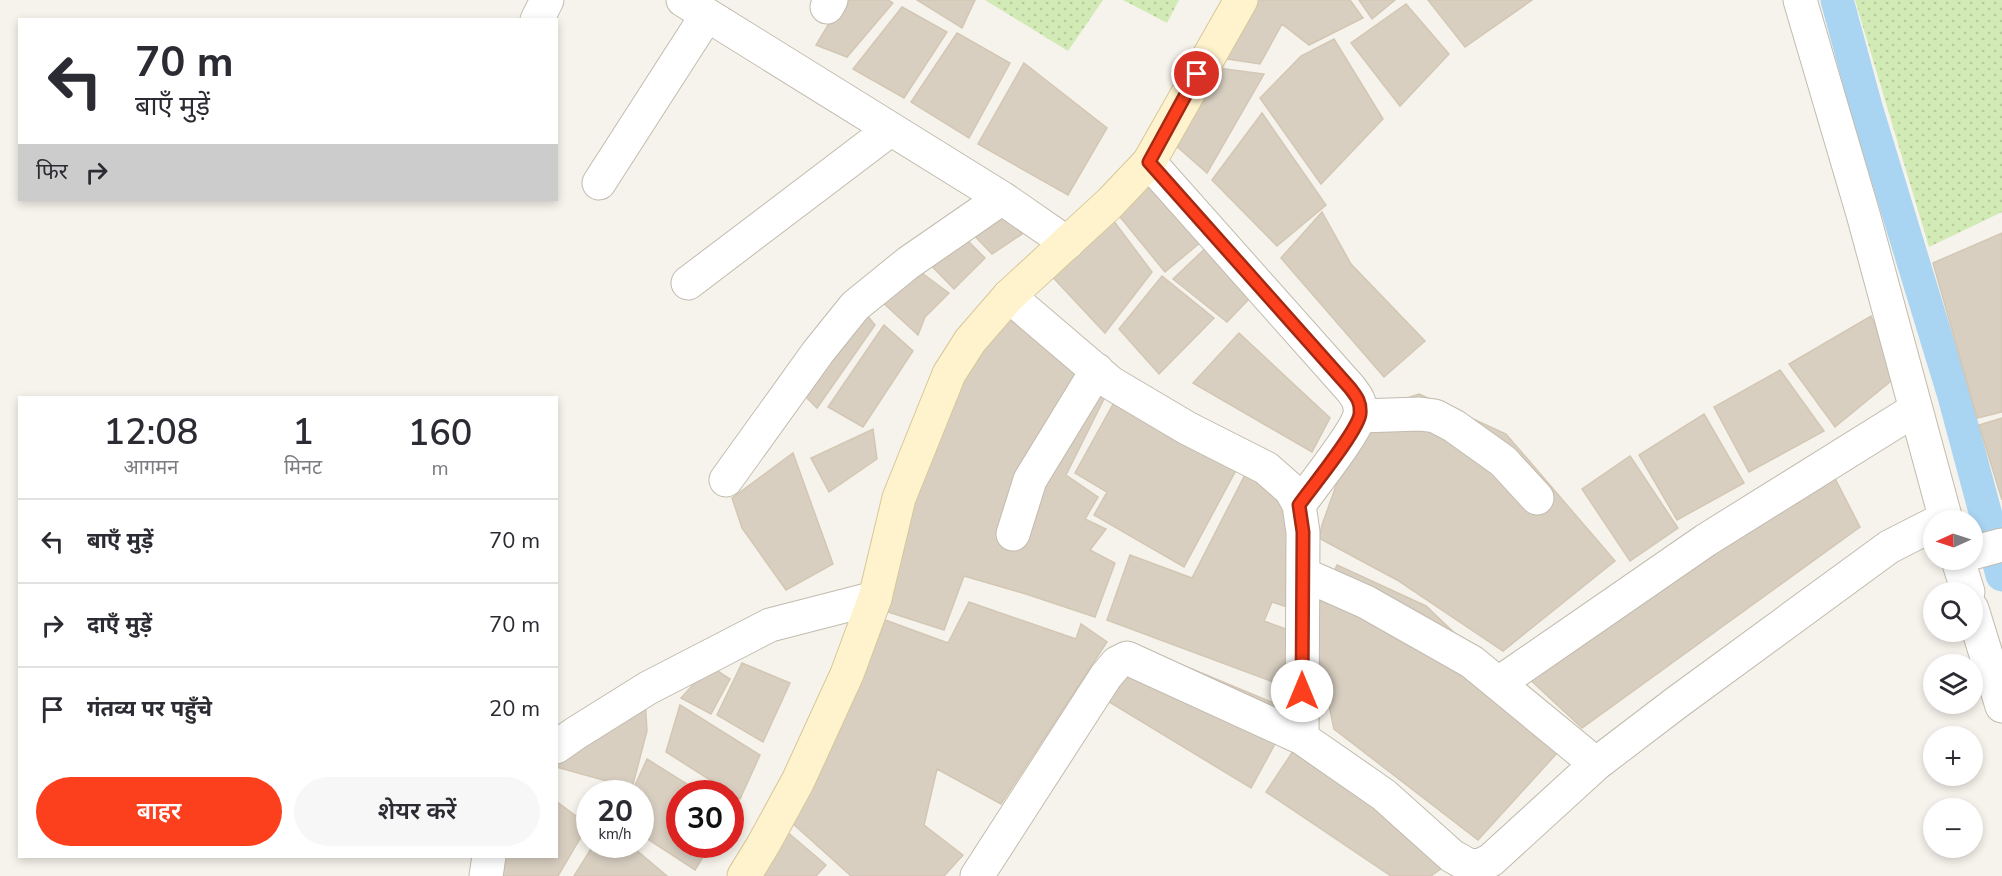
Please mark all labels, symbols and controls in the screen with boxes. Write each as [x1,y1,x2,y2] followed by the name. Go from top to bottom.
[135,34,234,91] text: 70 m
[36,42,114,120] icon: left
[1171,48,1222,99] pin
[1180,57,1213,90] icon: arrive
[135,88,210,125] text: बाएँ मुड़ें
[80,156,113,189] icon: right
[36,157,68,187] text: फिर
[103,408,198,457] text: 12:08
[292,408,314,457] text: 1
[408,409,472,458] text: 160
[124,454,178,481] text: आगमन
[284,454,322,481] text: मिनट
[432,455,449,482] text: m
[1923,510,1983,570] north arrow
[1923,510,1983,858] map controls
[36,525,69,558] icon: left
[87,526,153,556] text: बाएँ मुड़ें
[489,526,540,556] text: 70 m
[1923,582,1983,642] button: search
[36,609,69,642] icon: right
[87,610,152,640] text: दाएँ मुड़ें
[489,610,540,640] text: 70 m
[1923,654,1983,714] button: layers
[1270,659,1334,723] position arrow
[36,693,69,726] icon: arrive
[87,694,212,724] text: गंतव्य पर पहुँचे
[489,694,540,724] text: 20 m
[1923,726,1983,786] button: +
[36,777,282,846] button: बाहर
[294,777,540,846] button: शेयर करें
[666,780,744,858] speed limit sign: 30
[597,791,633,832] text: 20
[1923,798,1983,858] button: −
[598,824,632,844] text: km/h

